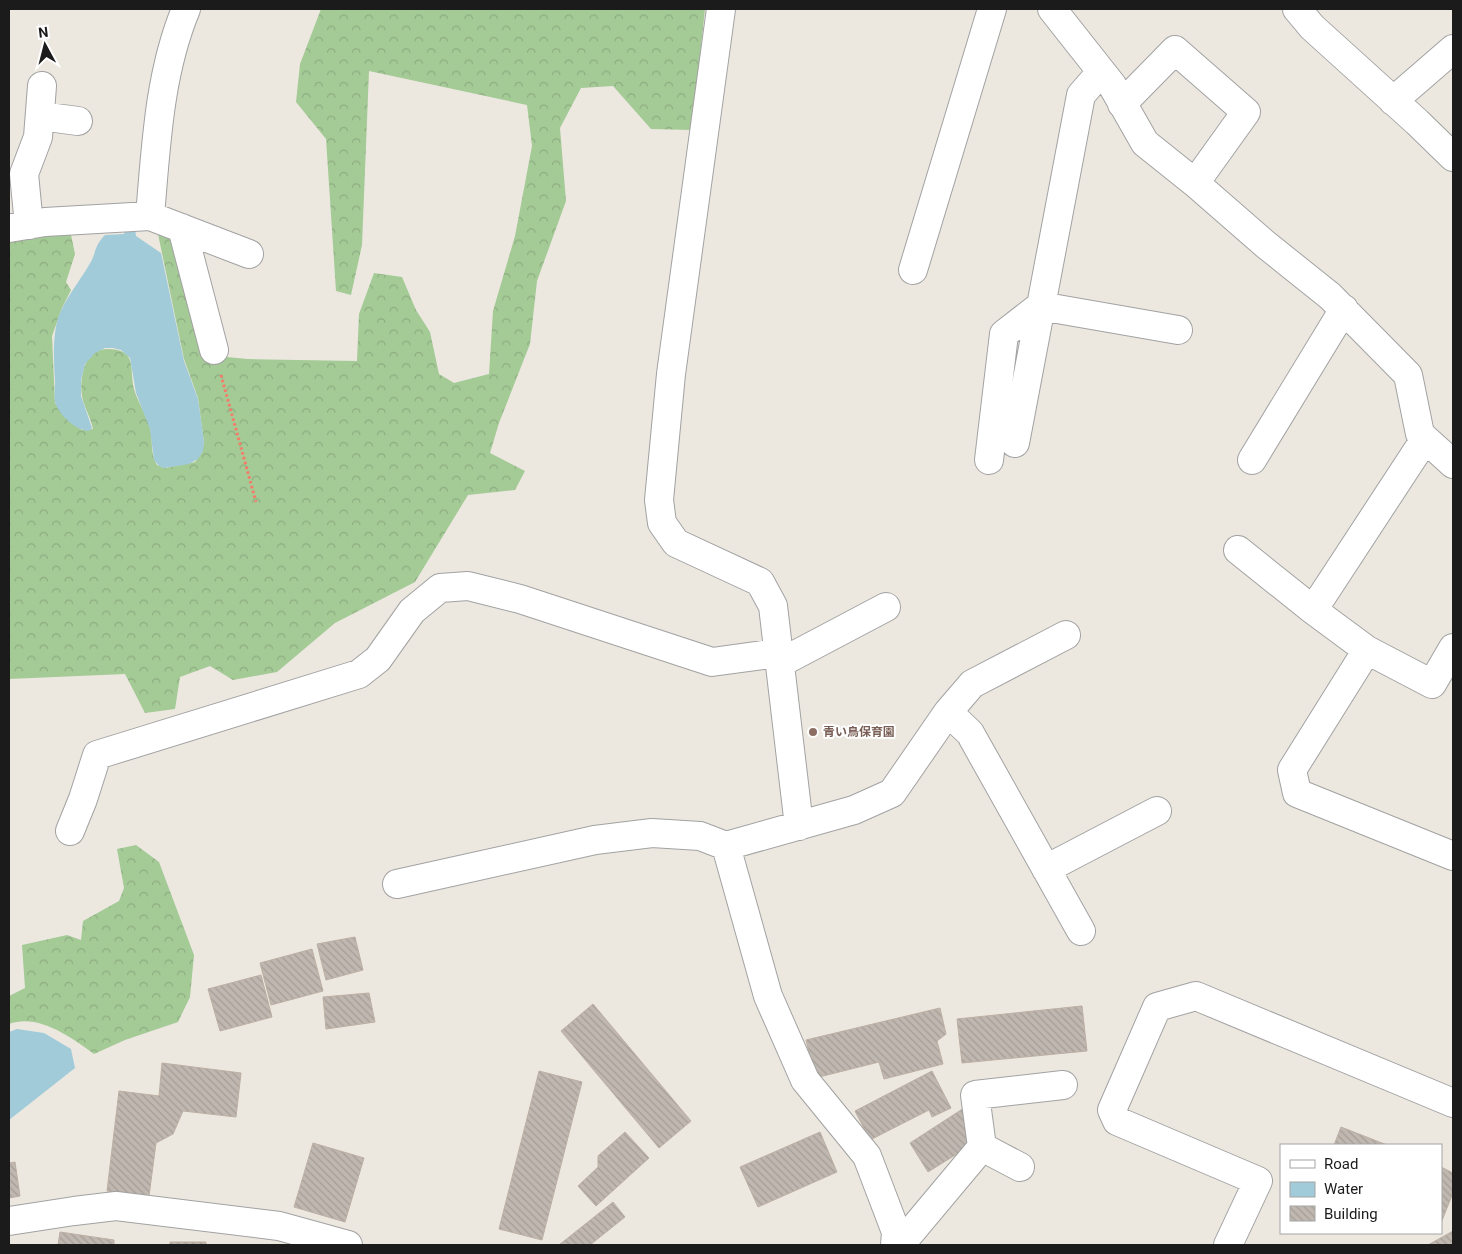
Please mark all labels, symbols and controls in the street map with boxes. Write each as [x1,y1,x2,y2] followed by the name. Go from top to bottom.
[20,20,70,70] north arrow
[38,24,49,41] text: N
[823,725,895,739] place label: 青い鳥保育園
[807,726,819,738] marker: 青い鳥保育園
[1280,1144,1442,1234] legend
[1324,1155,1358,1173] text: Road
[1324,1180,1363,1198] text: Water
[1324,1205,1378,1223] text: Building

